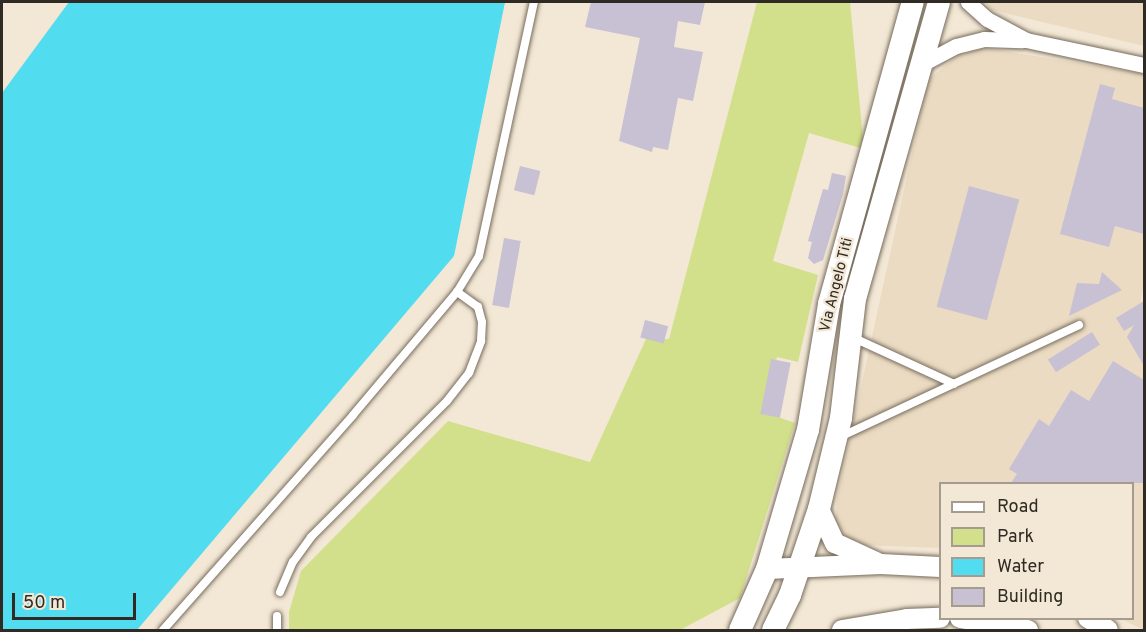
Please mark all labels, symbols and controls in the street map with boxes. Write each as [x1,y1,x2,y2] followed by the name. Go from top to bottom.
[816,235,858,335] street label: Via Angelo Titi
[939,482,1134,620] legend
[997,496,1039,519] text: Road
[997,526,1034,549] text: Park
[997,556,1044,579] text: Water
[15,581,140,619] scale bar
[997,586,1063,609] text: Building
[23,592,65,615] text: 50 m

